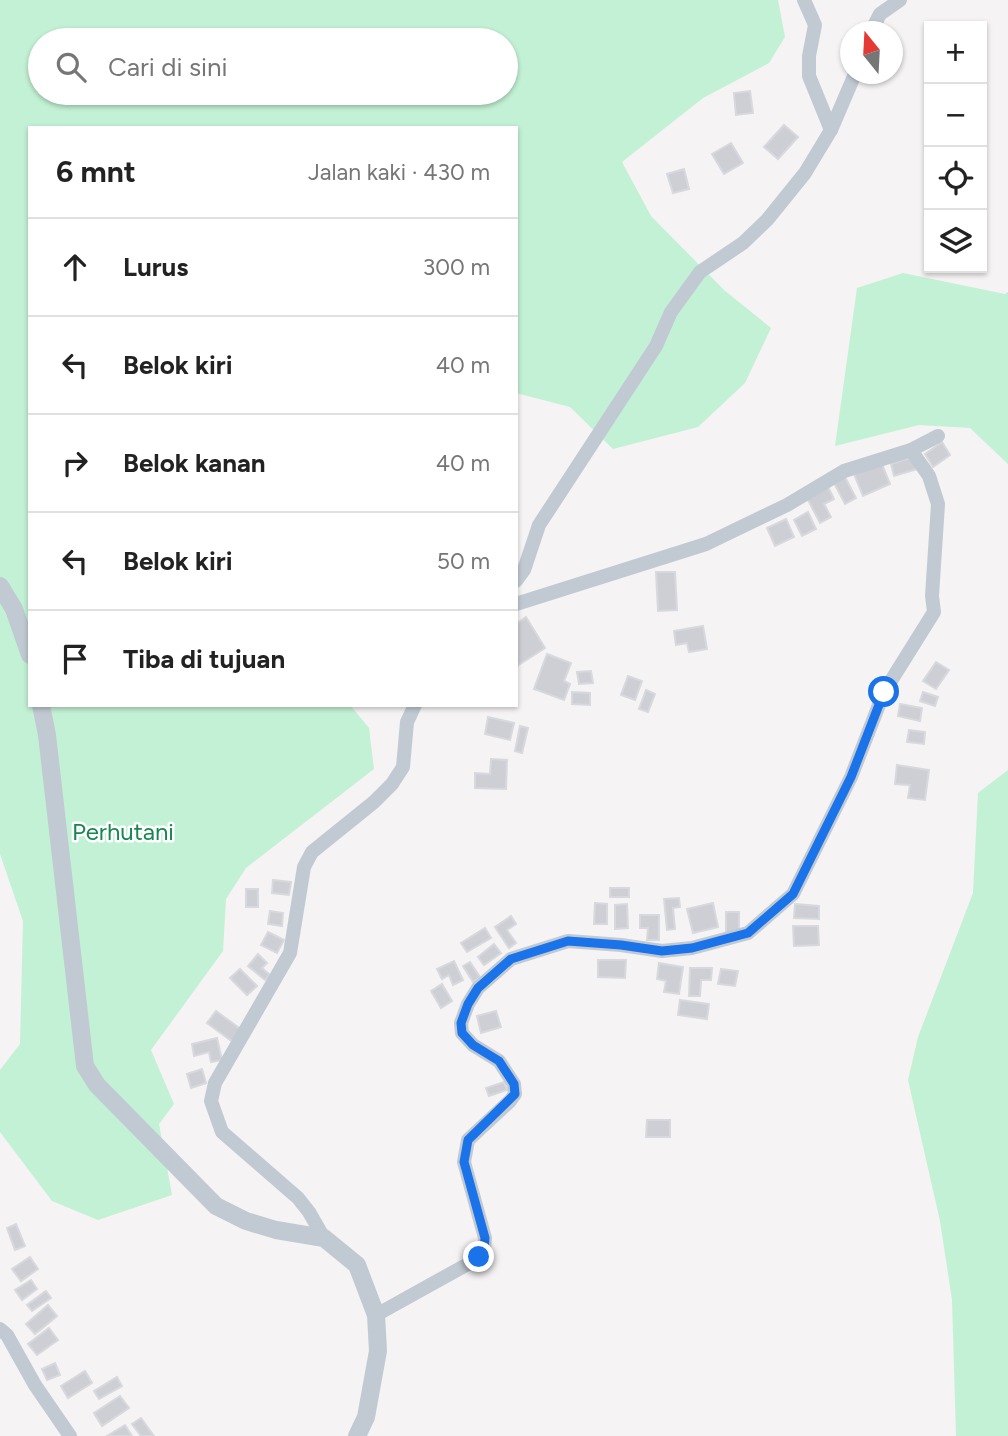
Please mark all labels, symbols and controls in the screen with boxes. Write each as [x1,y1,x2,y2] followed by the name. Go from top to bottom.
[840,21,903,84] north arrow
[924,21,987,273] map controls
[924,21,987,84] button: +
[28,28,518,105] search box
[52,48,90,86] icon: search
[108,51,228,83] text: Cari di sini
[924,84,987,147] button: −
[924,147,987,210] button: locate
[56,153,136,190] text: 6 mnt
[308,158,490,186] text: Jalan kaki · 430 m
[924,210,987,273] button: layers
[56,248,94,286] icon: ahead
[123,251,188,283] text: Lurus
[423,253,490,281] text: 300 m
[56,346,94,384] icon: left
[123,349,232,381] text: Belok kiri
[436,351,490,379] text: 40 m
[56,444,94,482] icon: right
[123,447,266,479] text: Belok kanan
[436,449,490,477] text: 40 m
[56,542,94,580] icon: left
[123,545,232,577] text: Belok kiri
[437,547,490,575] text: 50 m
[56,640,94,678] icon: arrive
[123,643,285,675] text: Tiba di tujuan
[868,676,899,707] route start
[72,817,174,846] park label: Perhutani
[463,1241,494,1272] route end

